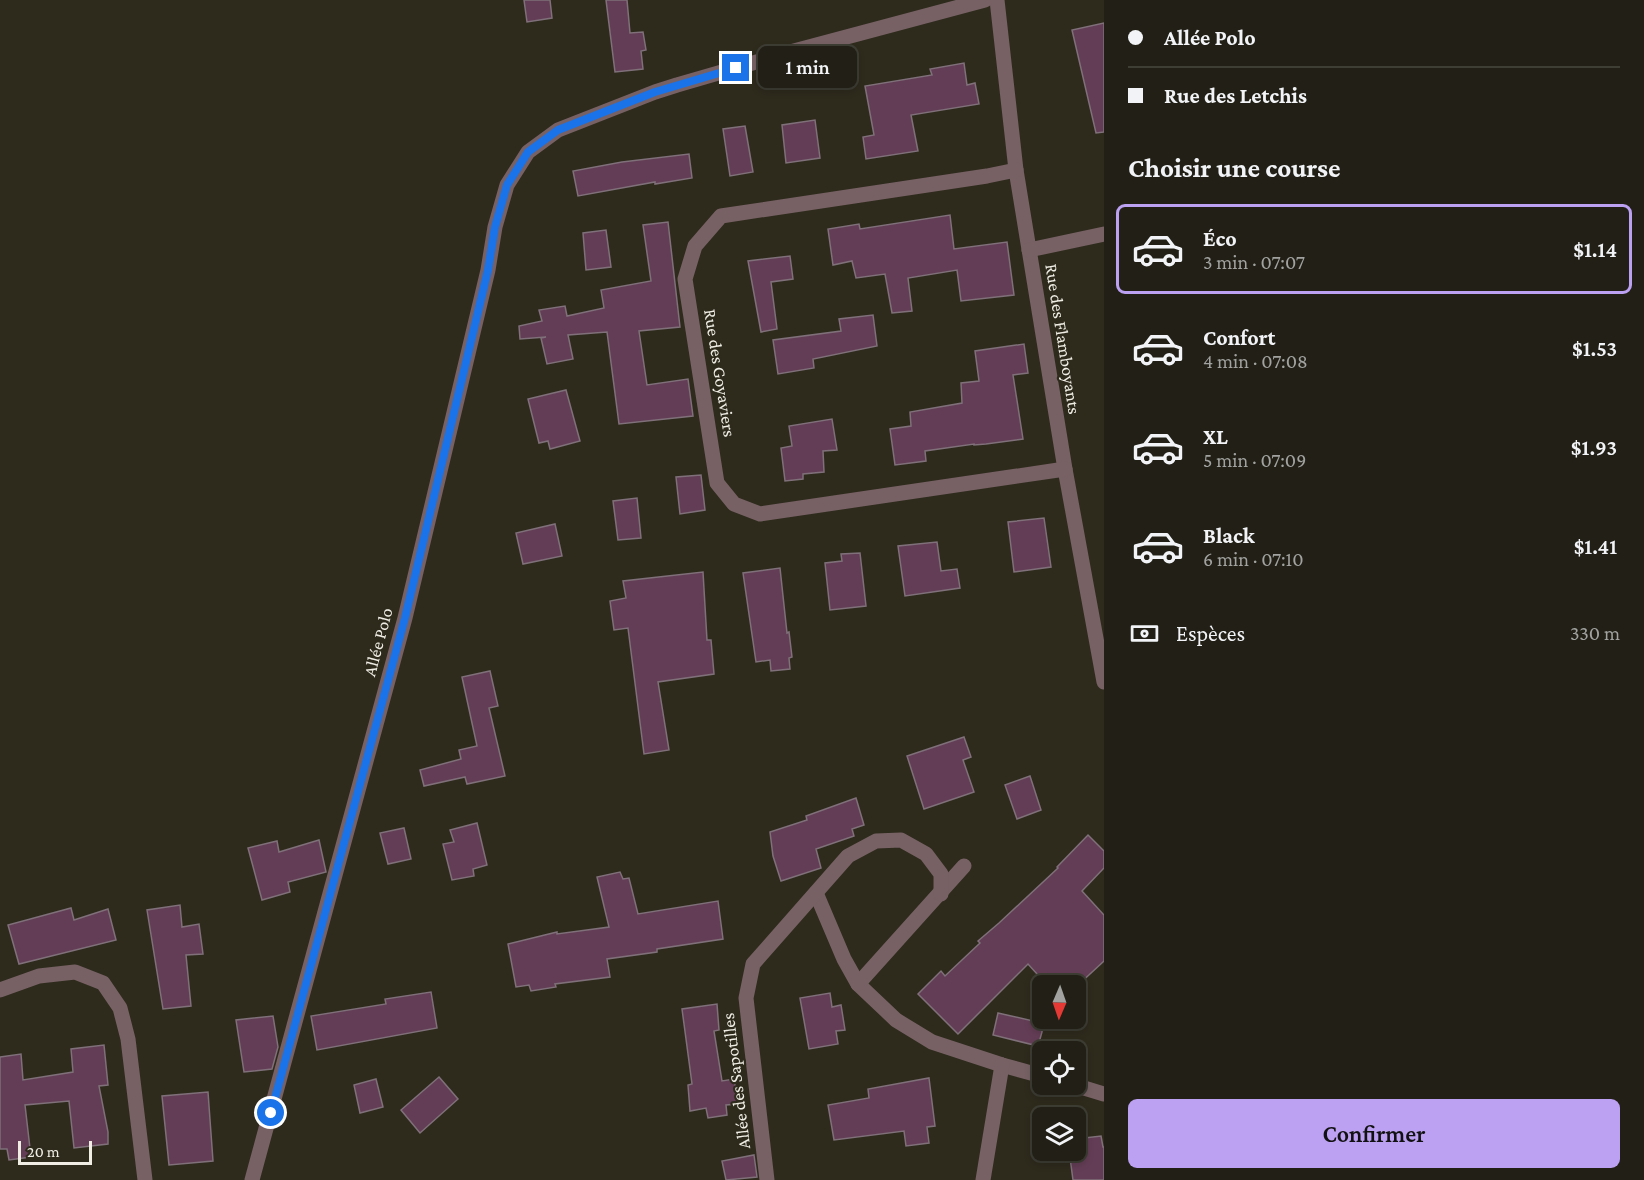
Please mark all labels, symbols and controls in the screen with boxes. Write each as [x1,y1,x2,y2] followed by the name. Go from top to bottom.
[1164,25,1256,50] text: Allée Polo
[757,47,856,89] callout: 1 min
[722,54,749,81] route end
[785,56,830,78] text: 1 min
[1164,83,1307,108] text: Rue des Letchis
[1128,153,1341,183] text: Choisir une course
[1131,222,1185,276] icon: car
[1203,226,1237,251] text: Éco
[1573,237,1617,262] text: $1.14
[1203,251,1305,273] text: 3 min · 07:07
[1041,262,1085,416] street label: Rue des Flamboyants
[700,308,740,438] street label: Rue des Goyaviers
[1131,321,1185,375] icon: car
[1203,325,1276,350] text: Confort
[1572,336,1617,361] text: $1.53
[1203,350,1308,372] text: 4 min · 07:08
[1131,420,1185,474] icon: car
[1203,424,1228,449] text: XL
[1571,435,1617,460] text: $1.93
[1203,449,1306,471] text: 5 min · 07:09
[1131,519,1185,573] icon: car
[1203,523,1255,548] text: Black
[1574,534,1617,559] text: $1.41
[1203,548,1304,570] text: 6 min · 07:10
[359,605,397,678] street label: Allée Polo
[1128,617,1161,650] icon: cash
[1176,621,1245,646] text: Espèces
[1570,622,1620,644] text: 330 m
[1032,975,1086,1029] north arrow
[1032,975,1086,1161] map controls
[718,1012,754,1150] street label: Allée des Sapotilles
[1032,1041,1086,1095] button: locate
[257,1099,284,1126] route start
[1128,1099,1620,1168] button: Confirmer
[1032,1107,1086,1161] button: layers
[18,1138,92,1166] scale bar
[27,1143,60,1160] text: 20 m

